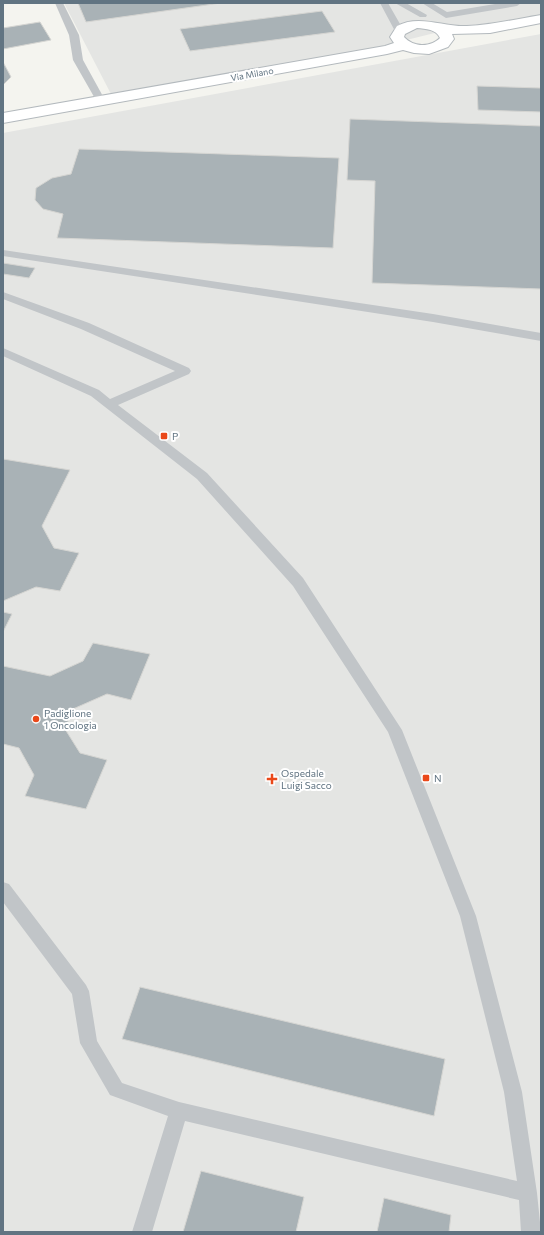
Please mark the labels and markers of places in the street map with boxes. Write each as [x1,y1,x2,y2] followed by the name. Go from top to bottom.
[172,430,178,442] place label: P
[159,431,169,441] marker: P
[44,707,97,731] place label: Padiglione 1 Oncologia
[31,714,41,724] marker: Padiglione 1 Oncologia
[281,767,332,791] place label: Ospedale Luigi Sacco
[434,772,442,784] place label: N
[266,773,278,785] marker: Ospedale Luigi Sacco
[421,773,431,783] marker: N

